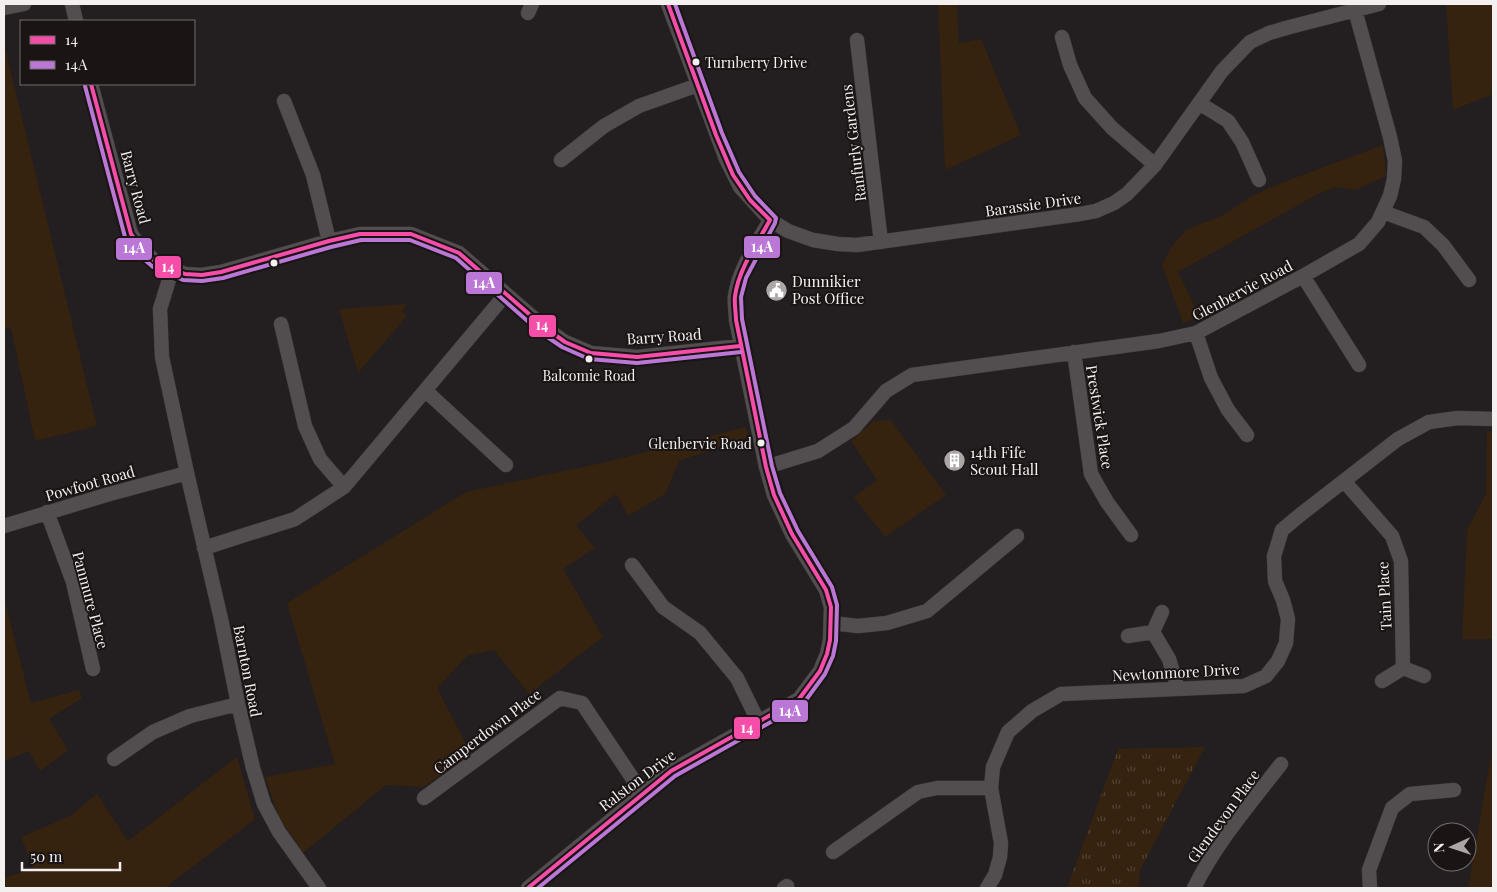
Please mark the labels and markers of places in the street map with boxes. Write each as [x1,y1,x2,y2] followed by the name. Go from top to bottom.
[705,53,807,72] place label: Turnberry Drive
[691,57,701,67] marker: Turnberry Drive
[269,258,279,268] unlabelled marker
[792,271,864,308] place label: Dunnikier Post Office
[764,278,788,302] public building icon: Dunnikier Post Office
[584,354,594,364] marker: Balcomie Road
[543,366,636,385] place label: Balcomie Road
[648,434,752,453] place label: Glenbervie Road
[756,438,766,448] marker: Glenbervie Road
[970,442,1038,479] place label: 14th Fife Scout Hall
[942,449,966,473] building icon: 14th Fife Scout Hall

